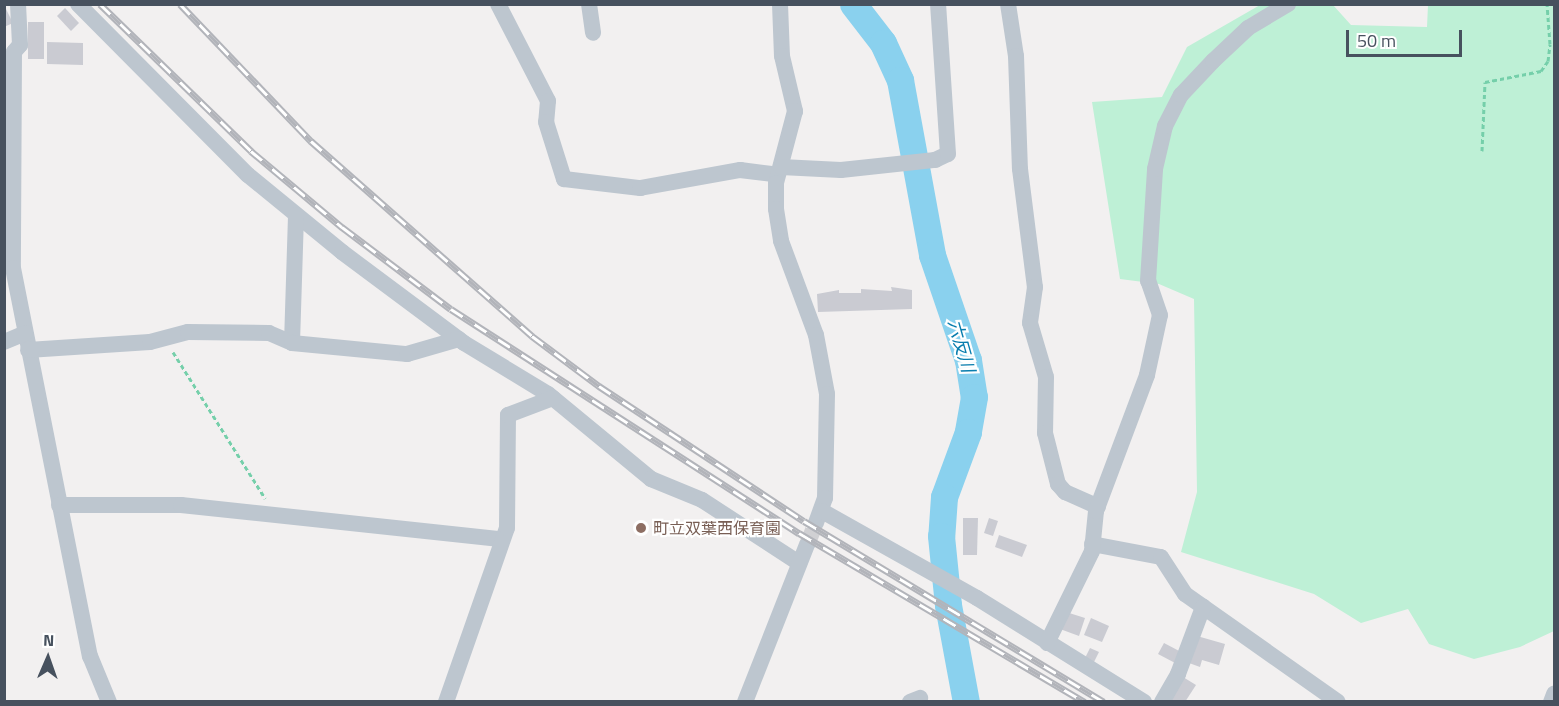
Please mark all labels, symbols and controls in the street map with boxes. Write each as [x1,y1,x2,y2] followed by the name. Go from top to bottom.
[1349,18,1464,56] scale bar
[1357,27,1396,54] text: 50 m
[943,317,979,375] water label: 六反川
[653,518,781,538] place label: 町立双葉西保育園
[634,521,648,535] marker: 町立双葉西保育園
[18,628,78,688] north arrow
[43,628,55,652] text: N

